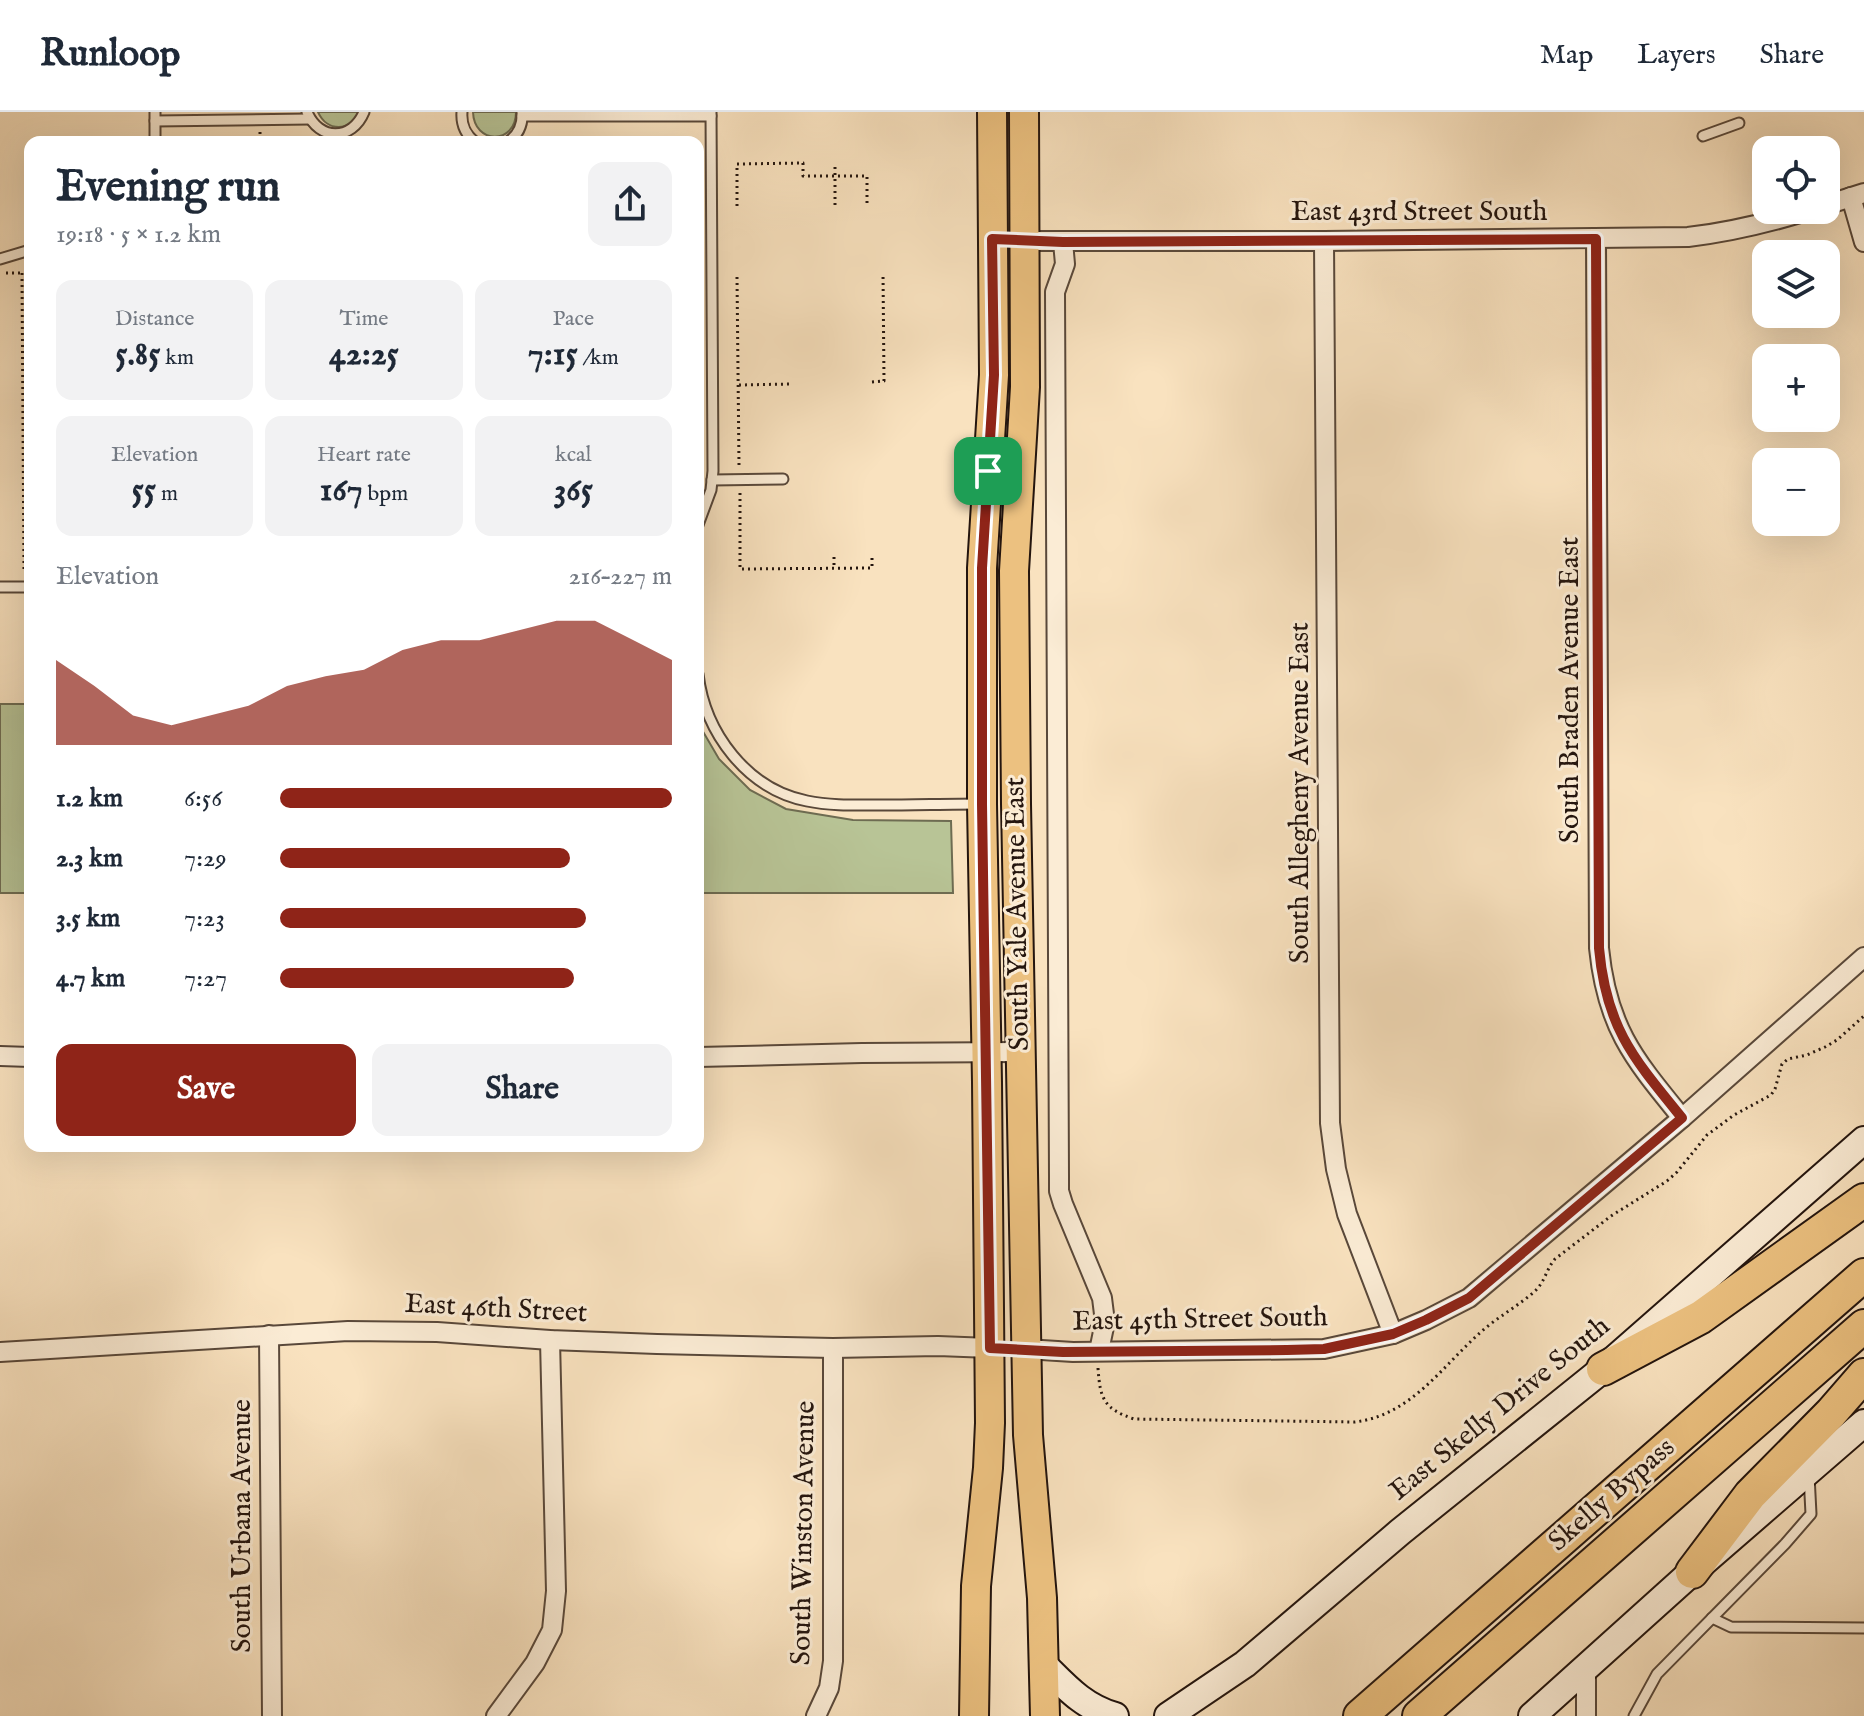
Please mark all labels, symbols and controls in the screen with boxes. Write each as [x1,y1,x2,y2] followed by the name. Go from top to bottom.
[40,31,180,79] text: Runloop
[1540,38,1593,73] text: Map
[1637,38,1716,73] text: Layers
[1760,38,1824,73] text: Share
[1752,136,1840,536] map controls
[1752,136,1840,224] button: locate
[56,160,280,216] text: Evening run
[588,162,672,246] button: share
[1291,195,1547,230] street label: East 43rd Street South
[56,218,221,251] text: 19:18 · 5 × 1.2 km
[1752,240,1840,328] button: layers
[115,305,194,333] text: Distance
[340,305,388,333] text: Time
[553,305,594,333] text: Pace
[115,333,161,376] text: 5.85
[329,333,399,376] text: 42:25
[528,333,578,376] text: 7:15
[161,344,194,372] text: km
[578,344,619,372] text: /km
[1752,344,1840,432] button: +
[954,437,1022,505] pin
[111,441,198,469] text: Elevation
[317,441,411,469] text: Heart rate
[555,441,592,469] text: kcal
[1752,448,1840,536] button: −
[966,449,1010,493] icon: arrive
[131,469,156,512] text: 55
[320,469,363,512] text: 167
[554,469,593,512] text: 365
[156,480,178,508] text: m
[363,480,408,508] text: bpm
[1553,536,1588,843] street label: South Braden Avenue East
[56,560,159,593] text: Elevation
[568,560,672,593] text: 216–227 m
[1283,622,1318,964] street label: South Allegheny Avenue East
[998,776,1038,1051] street label: South Yale Avenue East
[56,782,123,815] text: 1.2 km
[184,782,222,815] text: 6:56
[56,842,123,875] text: 2.3 km
[184,842,227,875] text: 7:29
[56,902,120,935] text: 3.5 km
[184,902,225,935] text: 7:23
[56,962,125,995] text: 4.7 km
[184,962,227,995] text: 7:27
[56,1044,356,1136] button: Save
[372,1044,672,1136] button: Share
[404,1287,589,1331] street label: East 46th Street
[1072,1300,1328,1340] street label: East 45th Street South
[1383,1309,1617,1509] street label: East Skelly Drive South
[225,1399,260,1653] street label: South Urbana Avenue
[784,1400,824,1666] street label: South Winston Avenue
[1542,1431,1682,1559] street label: Skelly Bypass

